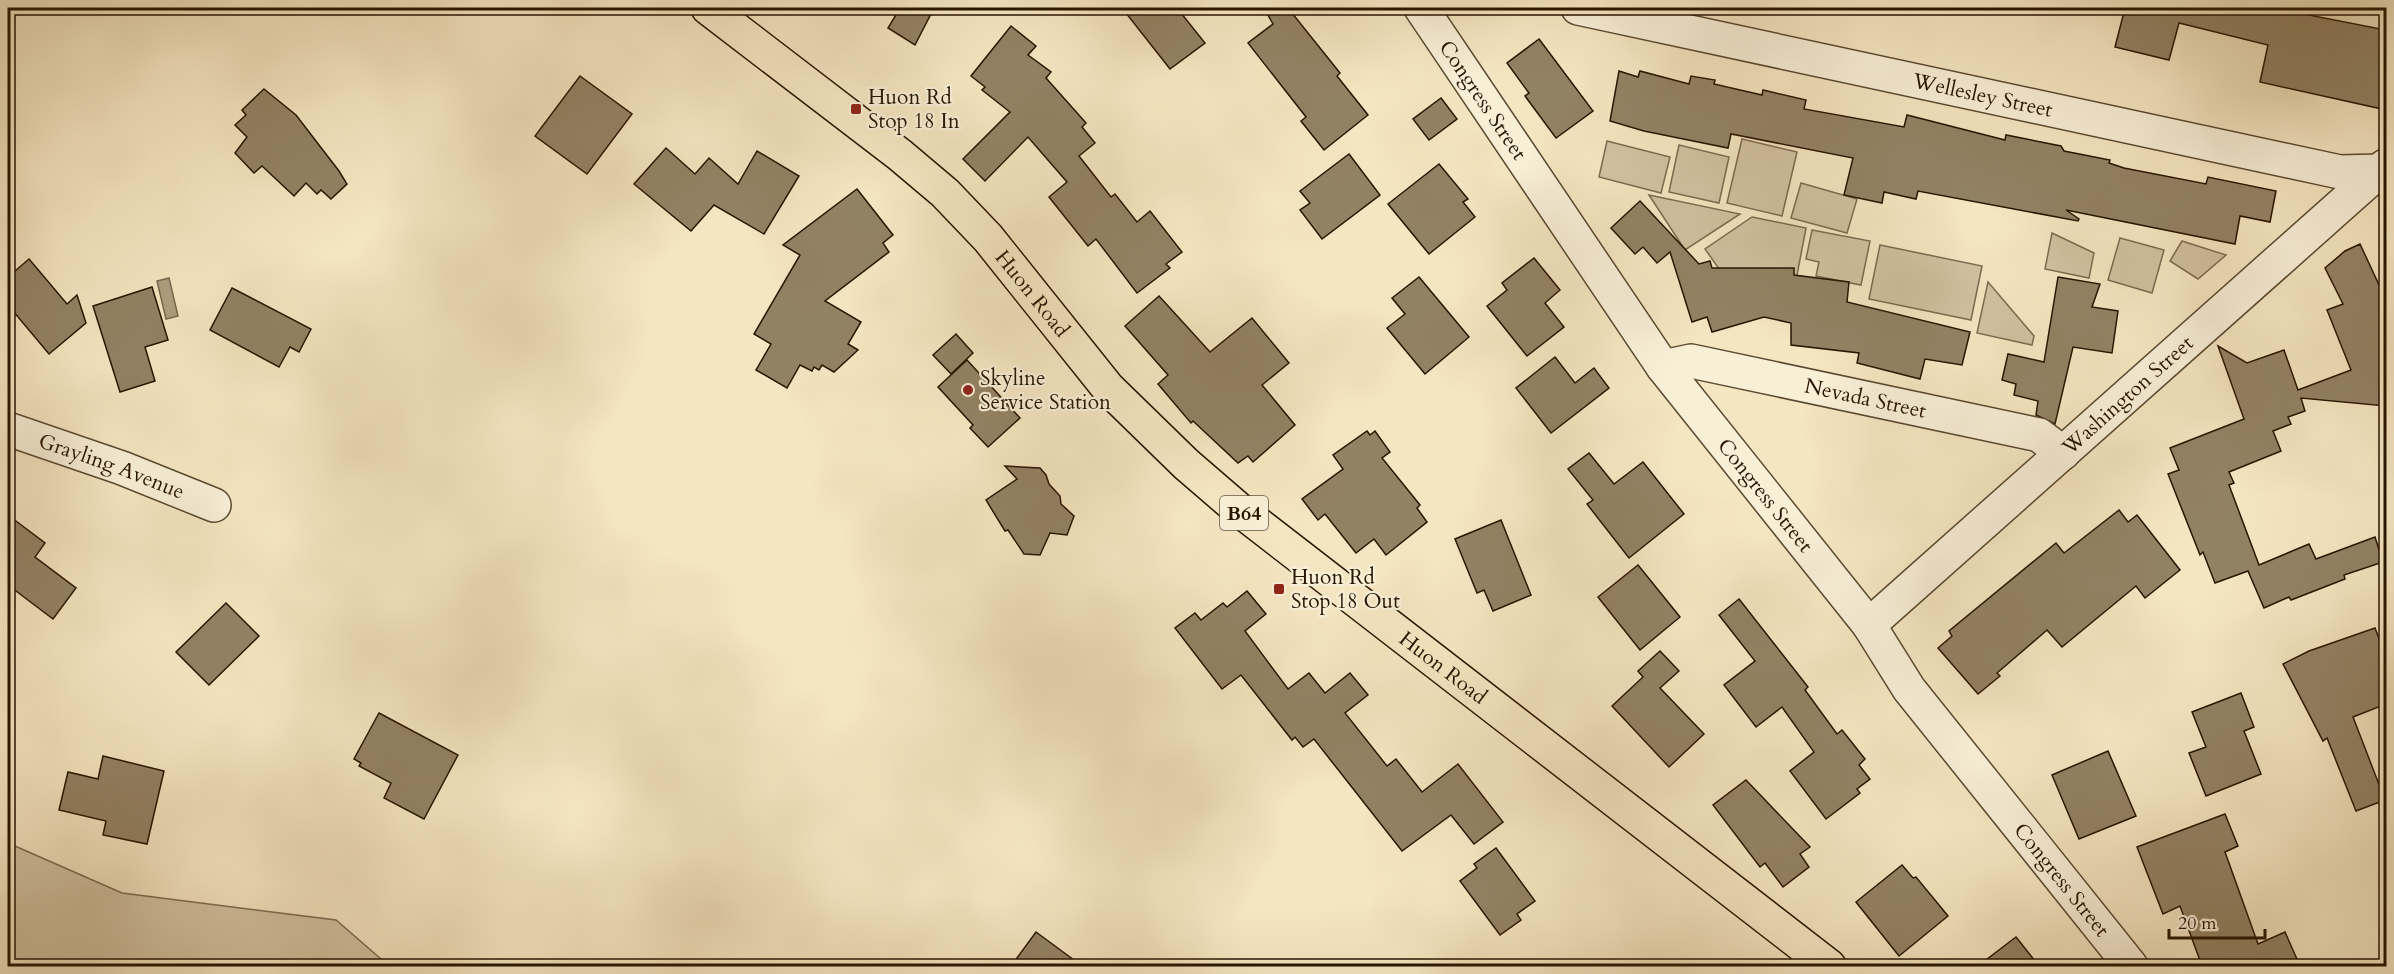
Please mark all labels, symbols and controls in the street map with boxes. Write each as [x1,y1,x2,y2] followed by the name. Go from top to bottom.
[1432,34,1534,166] street label: Congress Street
[1909,66,2056,124] street label: Wellesley Street
[868,83,960,136] place label: Huon Rd Stop 18 In
[849,102,863,116] marker: Huon Rd Stop 18 In
[989,244,1076,343] street label: Huon Road
[2055,329,2200,462] street label: Washington Street
[980,364,1111,417] place label: Skyline Service Station
[1802,371,1929,425] street label: Nevada Street
[961,383,975,397] marker: Skyline Service Station
[35,426,189,506] street label: Grayling Avenue
[1711,432,1820,559] street label: Congress Street
[1220,496,1268,530] road number: B64
[1291,563,1400,616] place label: Huon Rd Stop 18 Out
[1272,582,1286,596] marker: Huon Rd Stop 18 Out
[1393,624,1493,711] street label: Huon Road
[2007,817,2117,943] street label: Congress Street
[2169,902,2265,940] scale bar
[2178,911,2217,936] text: 20 m

